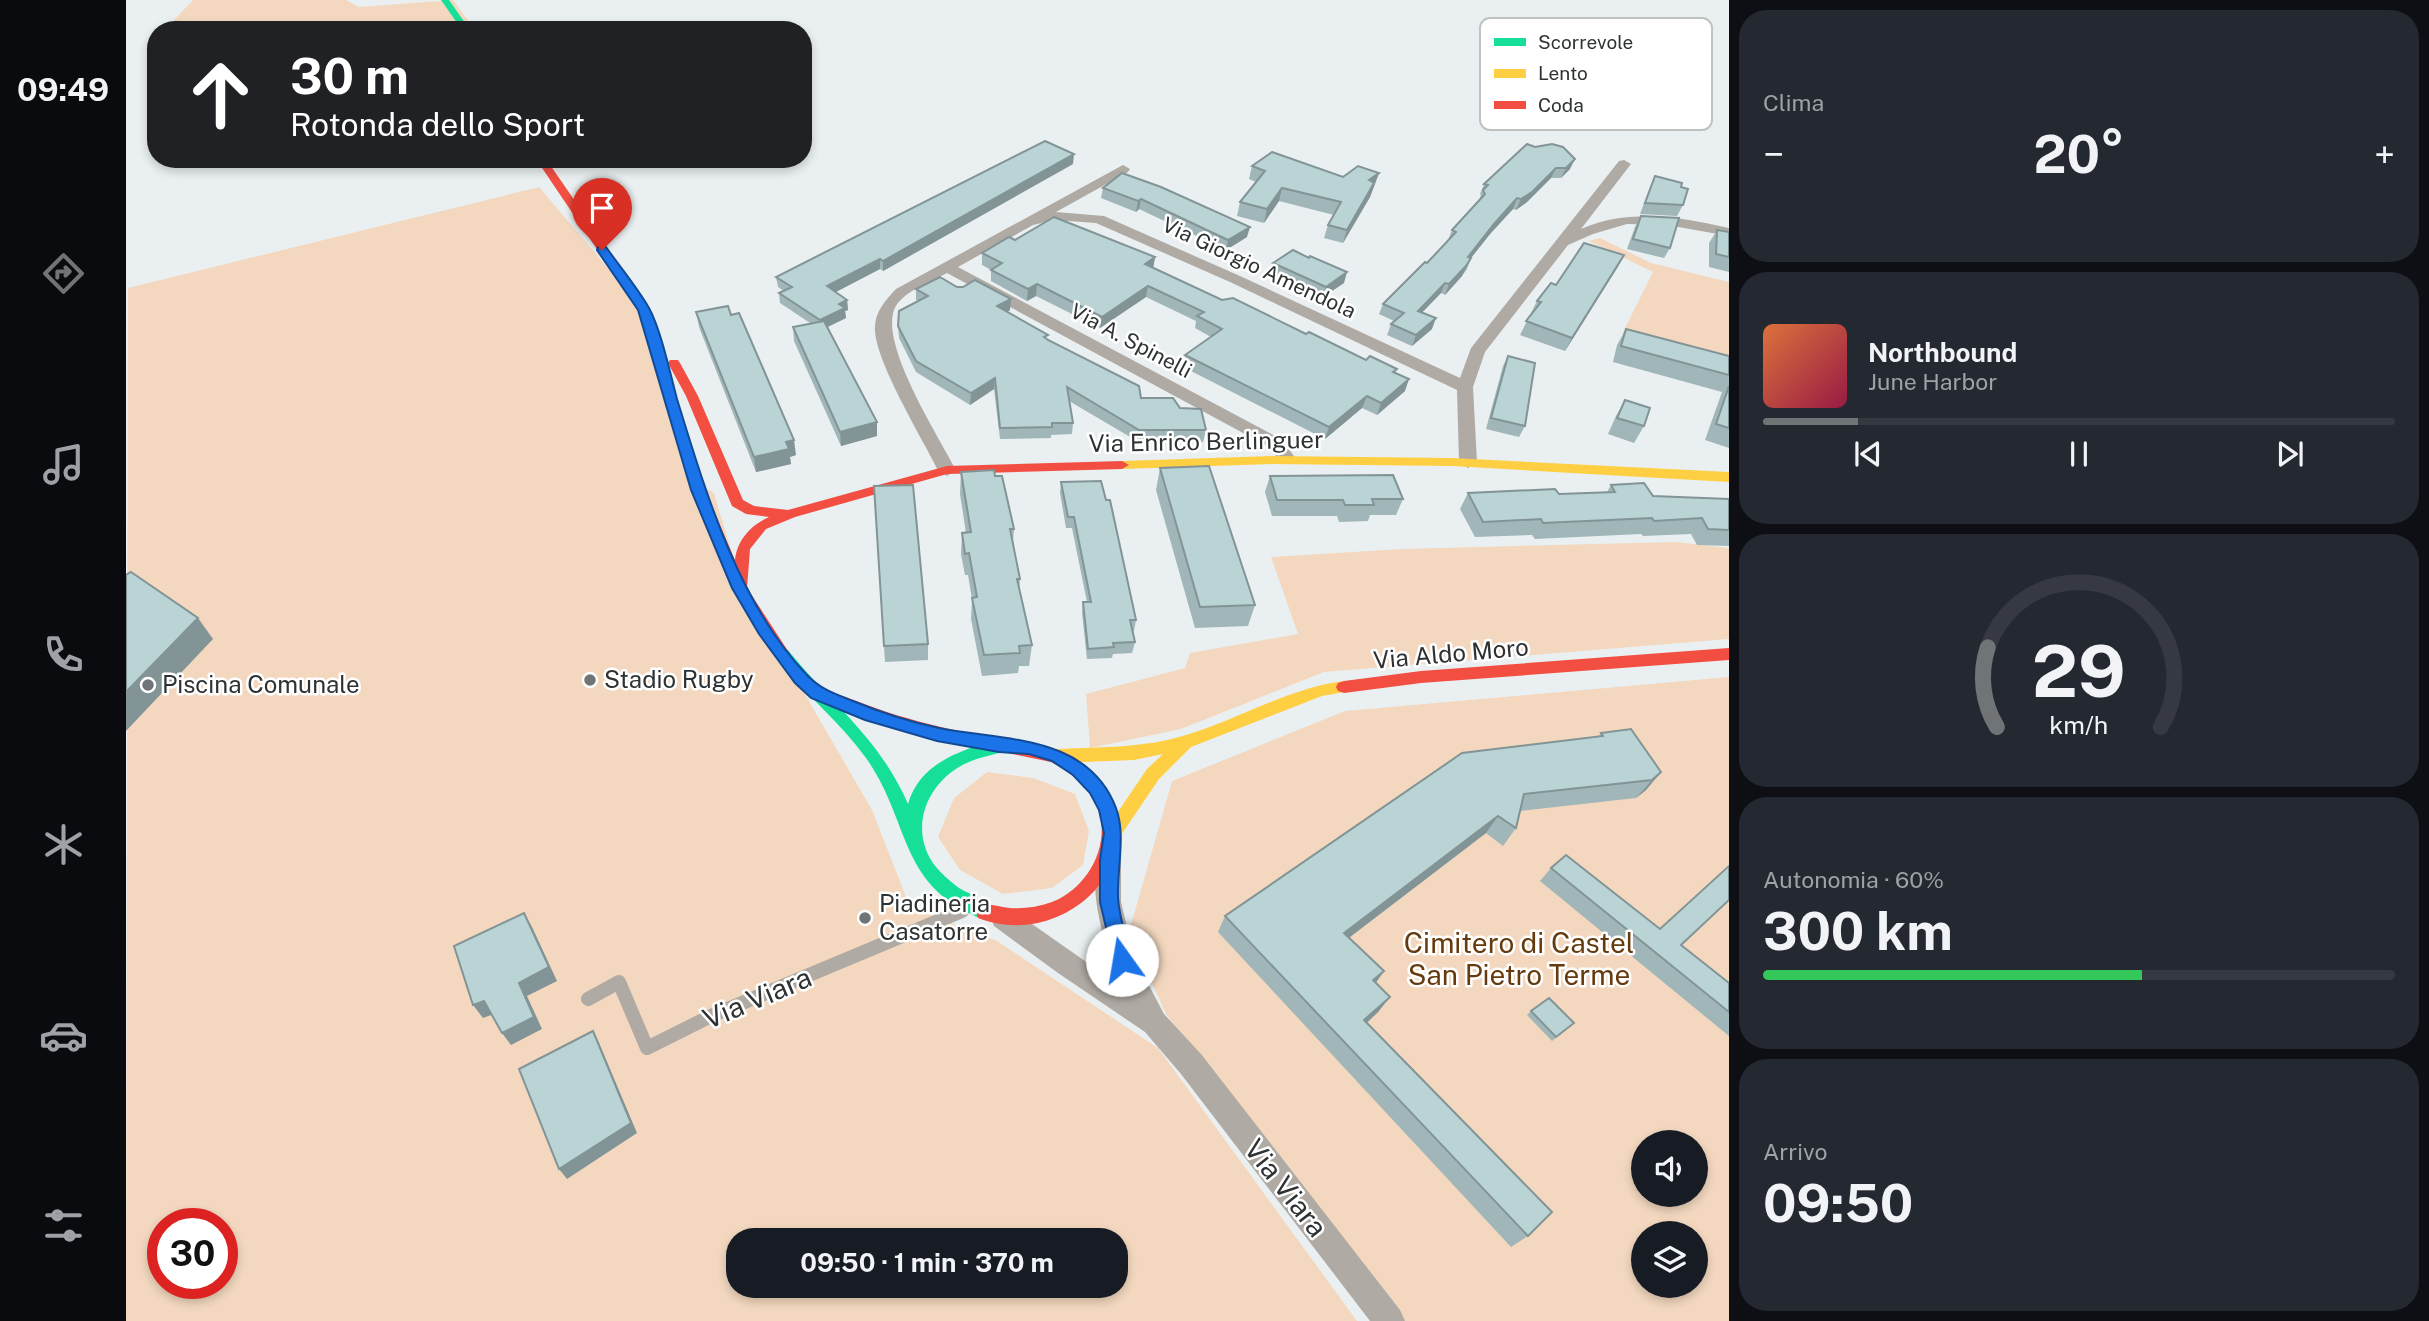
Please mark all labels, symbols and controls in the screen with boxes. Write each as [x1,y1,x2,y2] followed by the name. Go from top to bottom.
[1480,18,1712,130] legend
[1538,31,1633,53] text: Scorrevole
[290,47,409,105] text: 30 m
[175,49,266,140] icon: ahead
[1538,62,1588,84] text: Lento
[17,71,109,108] text: 09:49
[1763,89,1824,116] text: Clima
[1538,94,1584,116] text: Coda
[290,106,585,143] text: Rotonda dello Sport
[2033,124,2125,185] text: 20°
[1763,132,1784,177] text: −
[2374,132,2395,177] text: +
[572,178,632,250] pin
[583,189,621,227] icon: arrive
[1158,212,1360,323] street label: Via Giorgio Amendola
[39,249,88,298] icon: directions
[1066,298,1196,383] street label: Via A. Spinelli
[1868,337,2017,368] text: Northbound
[1868,368,1997,395] text: June Harbor
[1088,425,1324,457] street label: Via Enrico Berlinguer
[1849,435,1887,473] icon: previous
[2060,435,2098,473] icon: pause
[2271,435,2309,473] icon: next
[39,440,88,489] icon: music
[2032,628,2126,713] text: 29
[39,630,88,679] icon: phone
[1372,632,1530,674] street label: Via Aldo Moro
[604,665,754,693] place label: Stadio Rugby
[162,670,360,698] place label: Piscina Comunale
[582,672,598,688] marker: Stadio Rugby
[140,677,156,693] marker: Piscina Comunale
[2050,709,2108,739] text: km/h
[39,820,88,869] icon: climate
[1763,866,1944,893] text: Autonomia · 60%
[879,889,990,945] place label: Piadineria Casatorre
[1763,901,1953,962] text: 300 km
[857,910,873,926] marker: Piadineria Casatorre
[1085,923,1159,997] position arrow
[1404,926,1634,991] park label: Cimitero di Castel San Pietro Terme
[698,960,816,1035] street label: Via Viara
[39,1011,88,1060] icon: car
[1631,1130,1708,1298] map controls
[1631,1130,1708,1207] button: sound
[1238,1132,1335,1243] street label: Via Viara
[1763,1138,1827,1165] text: Arrivo
[1763,1173,1913,1234] text: 09:50
[39,1201,88,1250] icon: filters
[147,1208,238,1299] speed limit sign: 30
[1631,1221,1708,1298] button: layers
[800,1247,1054,1278] text: 09:50 · 1 min · 370 m

